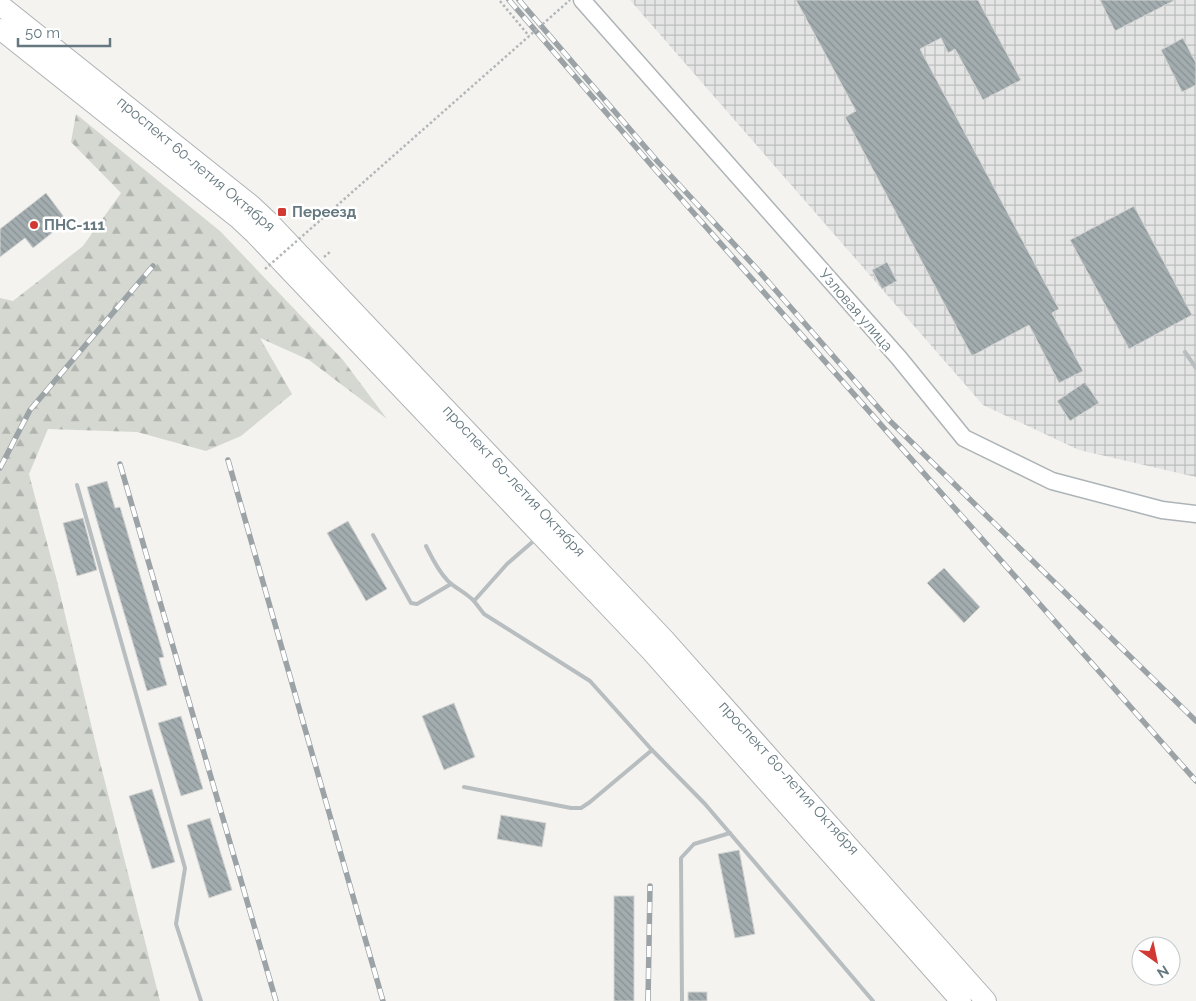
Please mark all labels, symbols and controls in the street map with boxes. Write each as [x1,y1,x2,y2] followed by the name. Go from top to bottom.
[18,15,110,47] scale bar
[25,24,60,42] text: 50 m
[113,93,279,235] street label: проспект 60-летия Октября
[292,203,357,221] place label: Переезд
[276,206,288,218] marker: Переезд
[44,216,105,234] place label: ПНС-111
[28,219,40,231] marker: ПНС-111
[815,265,897,355] street label: Узловая улица
[439,402,589,560] street label: проспект 60-летия Октября
[715,697,863,859] street label: проспект 60-летия Октября
[1131,936,1181,986] north arrow
[1154,962,1172,982] text: N

